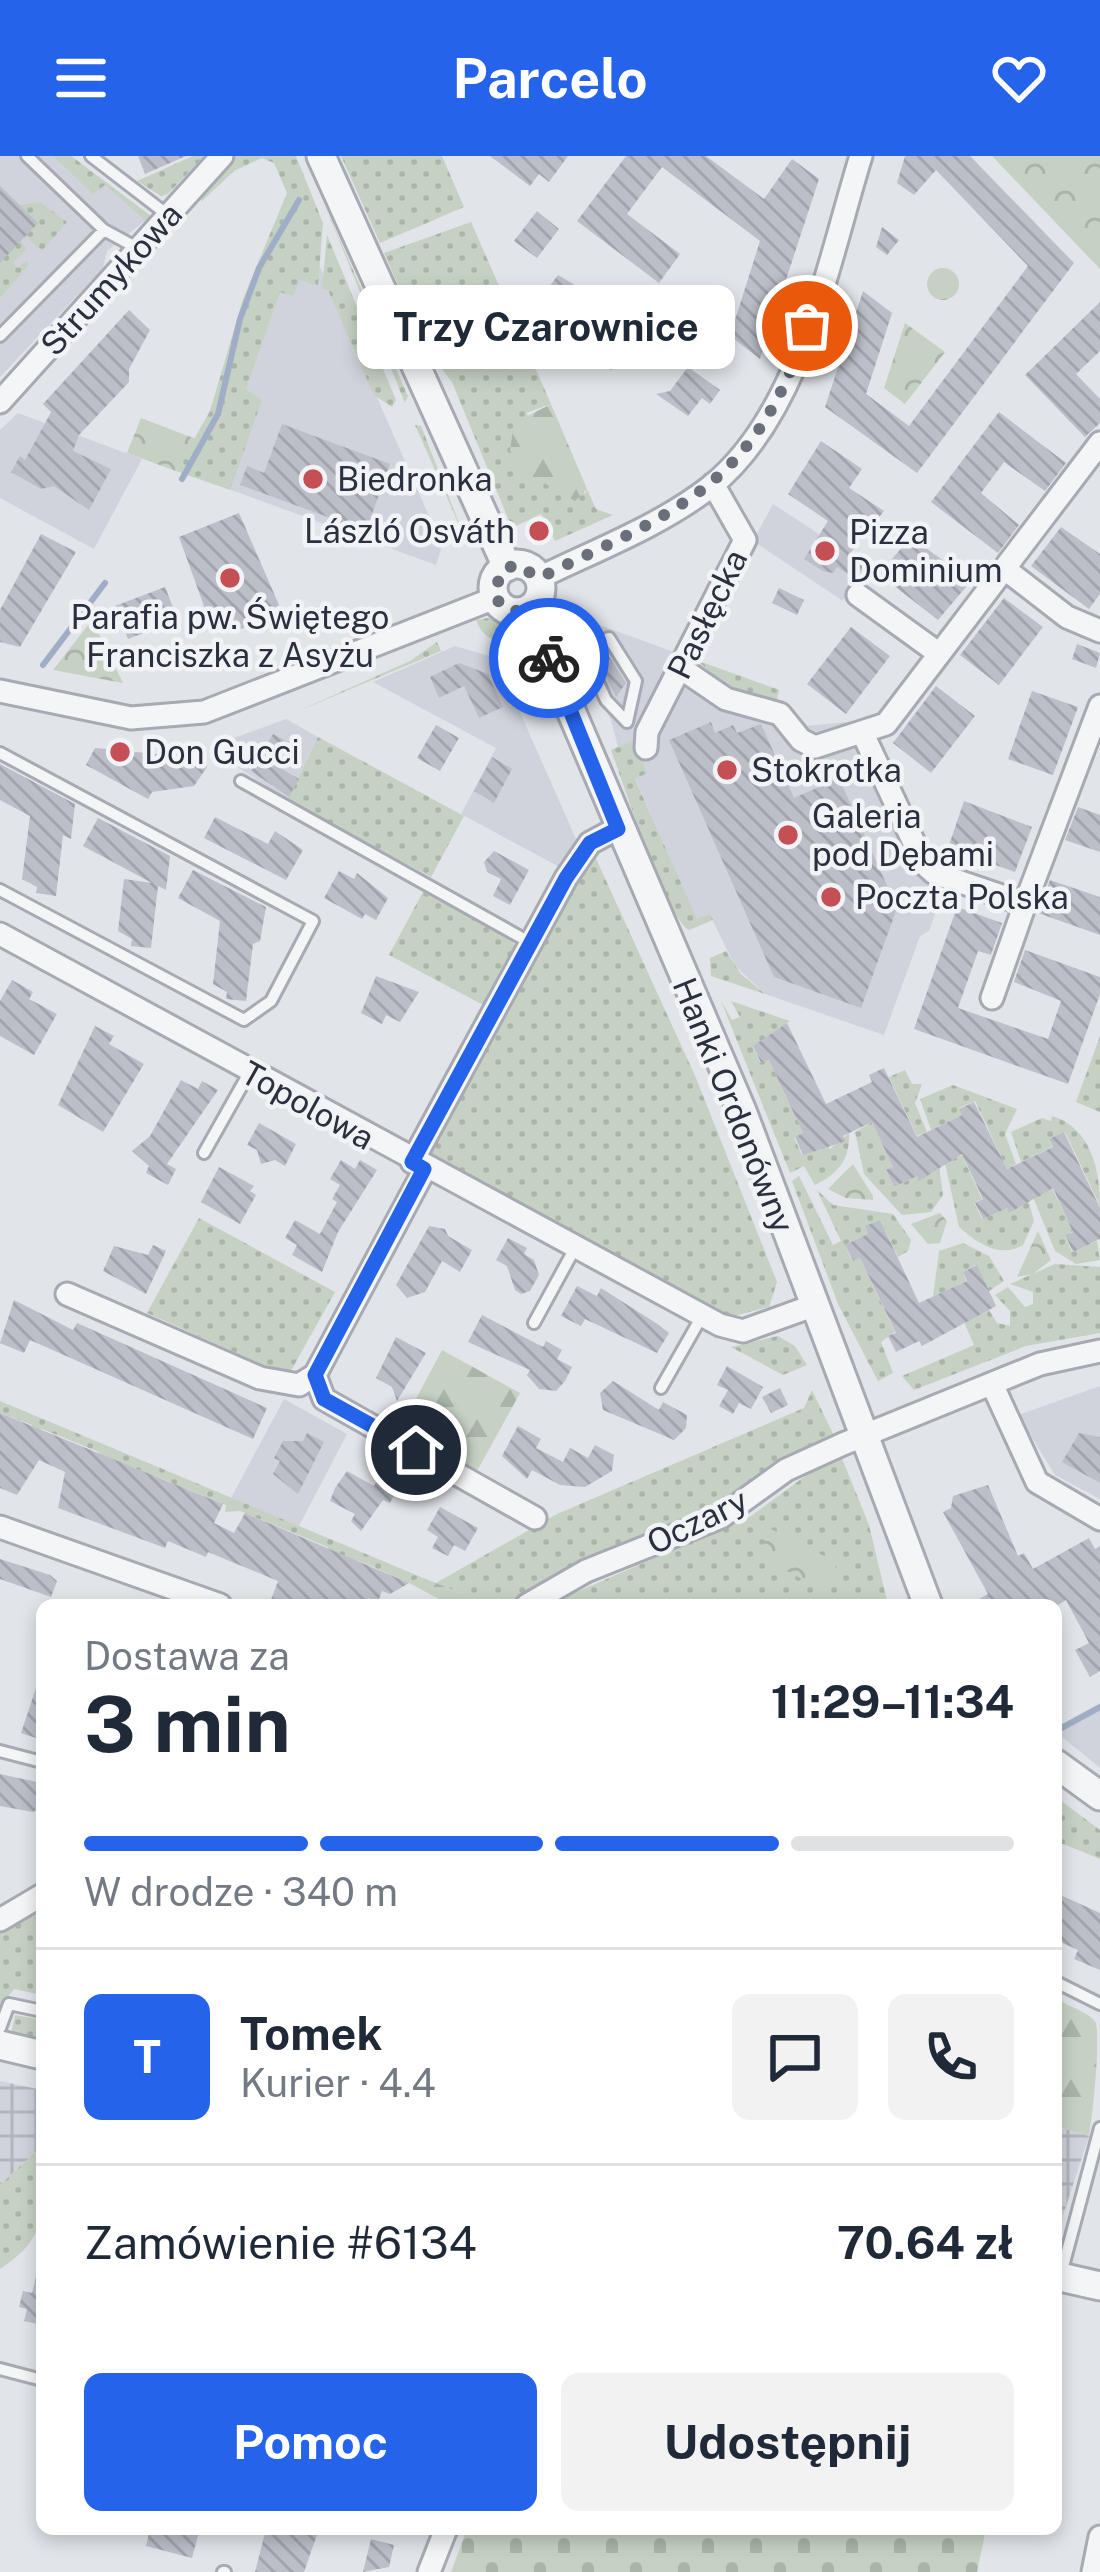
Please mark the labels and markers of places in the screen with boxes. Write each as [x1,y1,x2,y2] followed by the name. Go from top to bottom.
[756,275,858,377] pin
[357,284,735,368] callout: Trzy Czarownice
[337,460,493,498] place label: Biedronka
[300,466,326,492] marker: Biedronka
[304,512,515,550] place label: László Osváth
[849,513,1003,589] place label: Pizza Dominium
[526,518,552,544] marker: László Osváth
[812,538,838,564] marker: Pizza Dominium
[217,565,243,591] marker: Parafia pw. Świętego Franciszka z Asyżu
[71,597,389,674] place label: Parafia pw. Świętego Franciszka z Asyżu
[144,733,300,771] place label: Don Gucci
[107,739,133,765] marker: Don Gucci
[751,751,902,789] place label: Stokrotka
[714,757,740,783] marker: Stokrotka
[812,797,994,873] place label: Galeria pod Dębami
[775,822,801,848] marker: Galeria pod Dębami
[855,878,1069,916] place label: Poczta Polska
[818,884,844,910] marker: Poczta Polska
[365,1399,467,1501] pin

